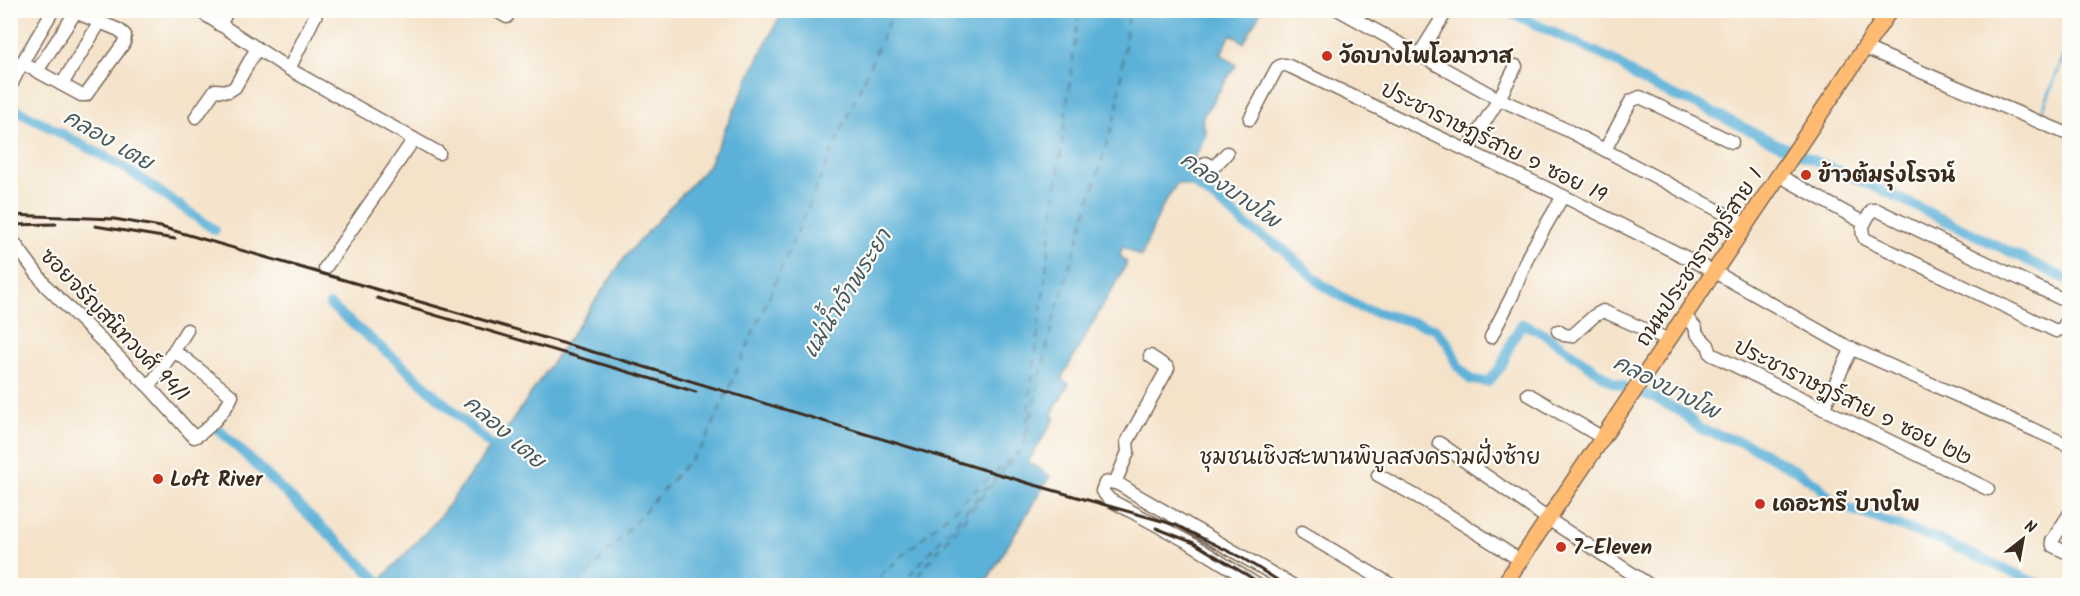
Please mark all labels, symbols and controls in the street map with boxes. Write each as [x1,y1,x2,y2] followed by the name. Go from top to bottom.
[1339,41,1514,74] place label: วัดบางโพโอมาวาส
[1320,49,1334,63] marker: วัดบางโพโอมาวาส
[1374,74,1612,213] street label: ประชาราษฎร์สาย ๑ ซอย 19
[56,101,161,182] water label: คลอง เตย
[1172,144,1289,240] water label: คลองบางโพ
[1818,160,1956,193] place label: ข้าวต้มรุ่งโรจน์
[1628,162,1773,354] street label: ถนนประชาราษฎร์สาย 1
[1799,168,1813,182] marker: ข้าวต้มรุ่งโรจน์
[790,219,903,366] water label: แม่น้ำเจ้าพระยา
[31,241,197,411] street label: ซอยจรัญสนิทวงศ์ 94/1
[1728,331,1977,475] street label: ประชาราษฎร์สาย ๑ ซอย ๒๒
[1607,346,1727,431] water label: คลองบางโพ
[455,387,553,480] water label: คลอง เตย
[1199,437,1541,476] district label: ชุมชนเชิงสะพานพิบูลสงครามฝั่งซ้าย
[170,464,264,497] place label: Loft River
[151,472,165,486] marker: Loft River
[1772,489,1920,522] place label: เดอะทรี บางโพ
[1753,497,1767,511] marker: เดอะทรี บางโพ
[1993,509,2053,569] north arrow
[2019,514,2041,541] text: N
[1573,532,1652,565] place label: 7-Eleven
[1554,540,1568,554] marker: 7-Eleven

